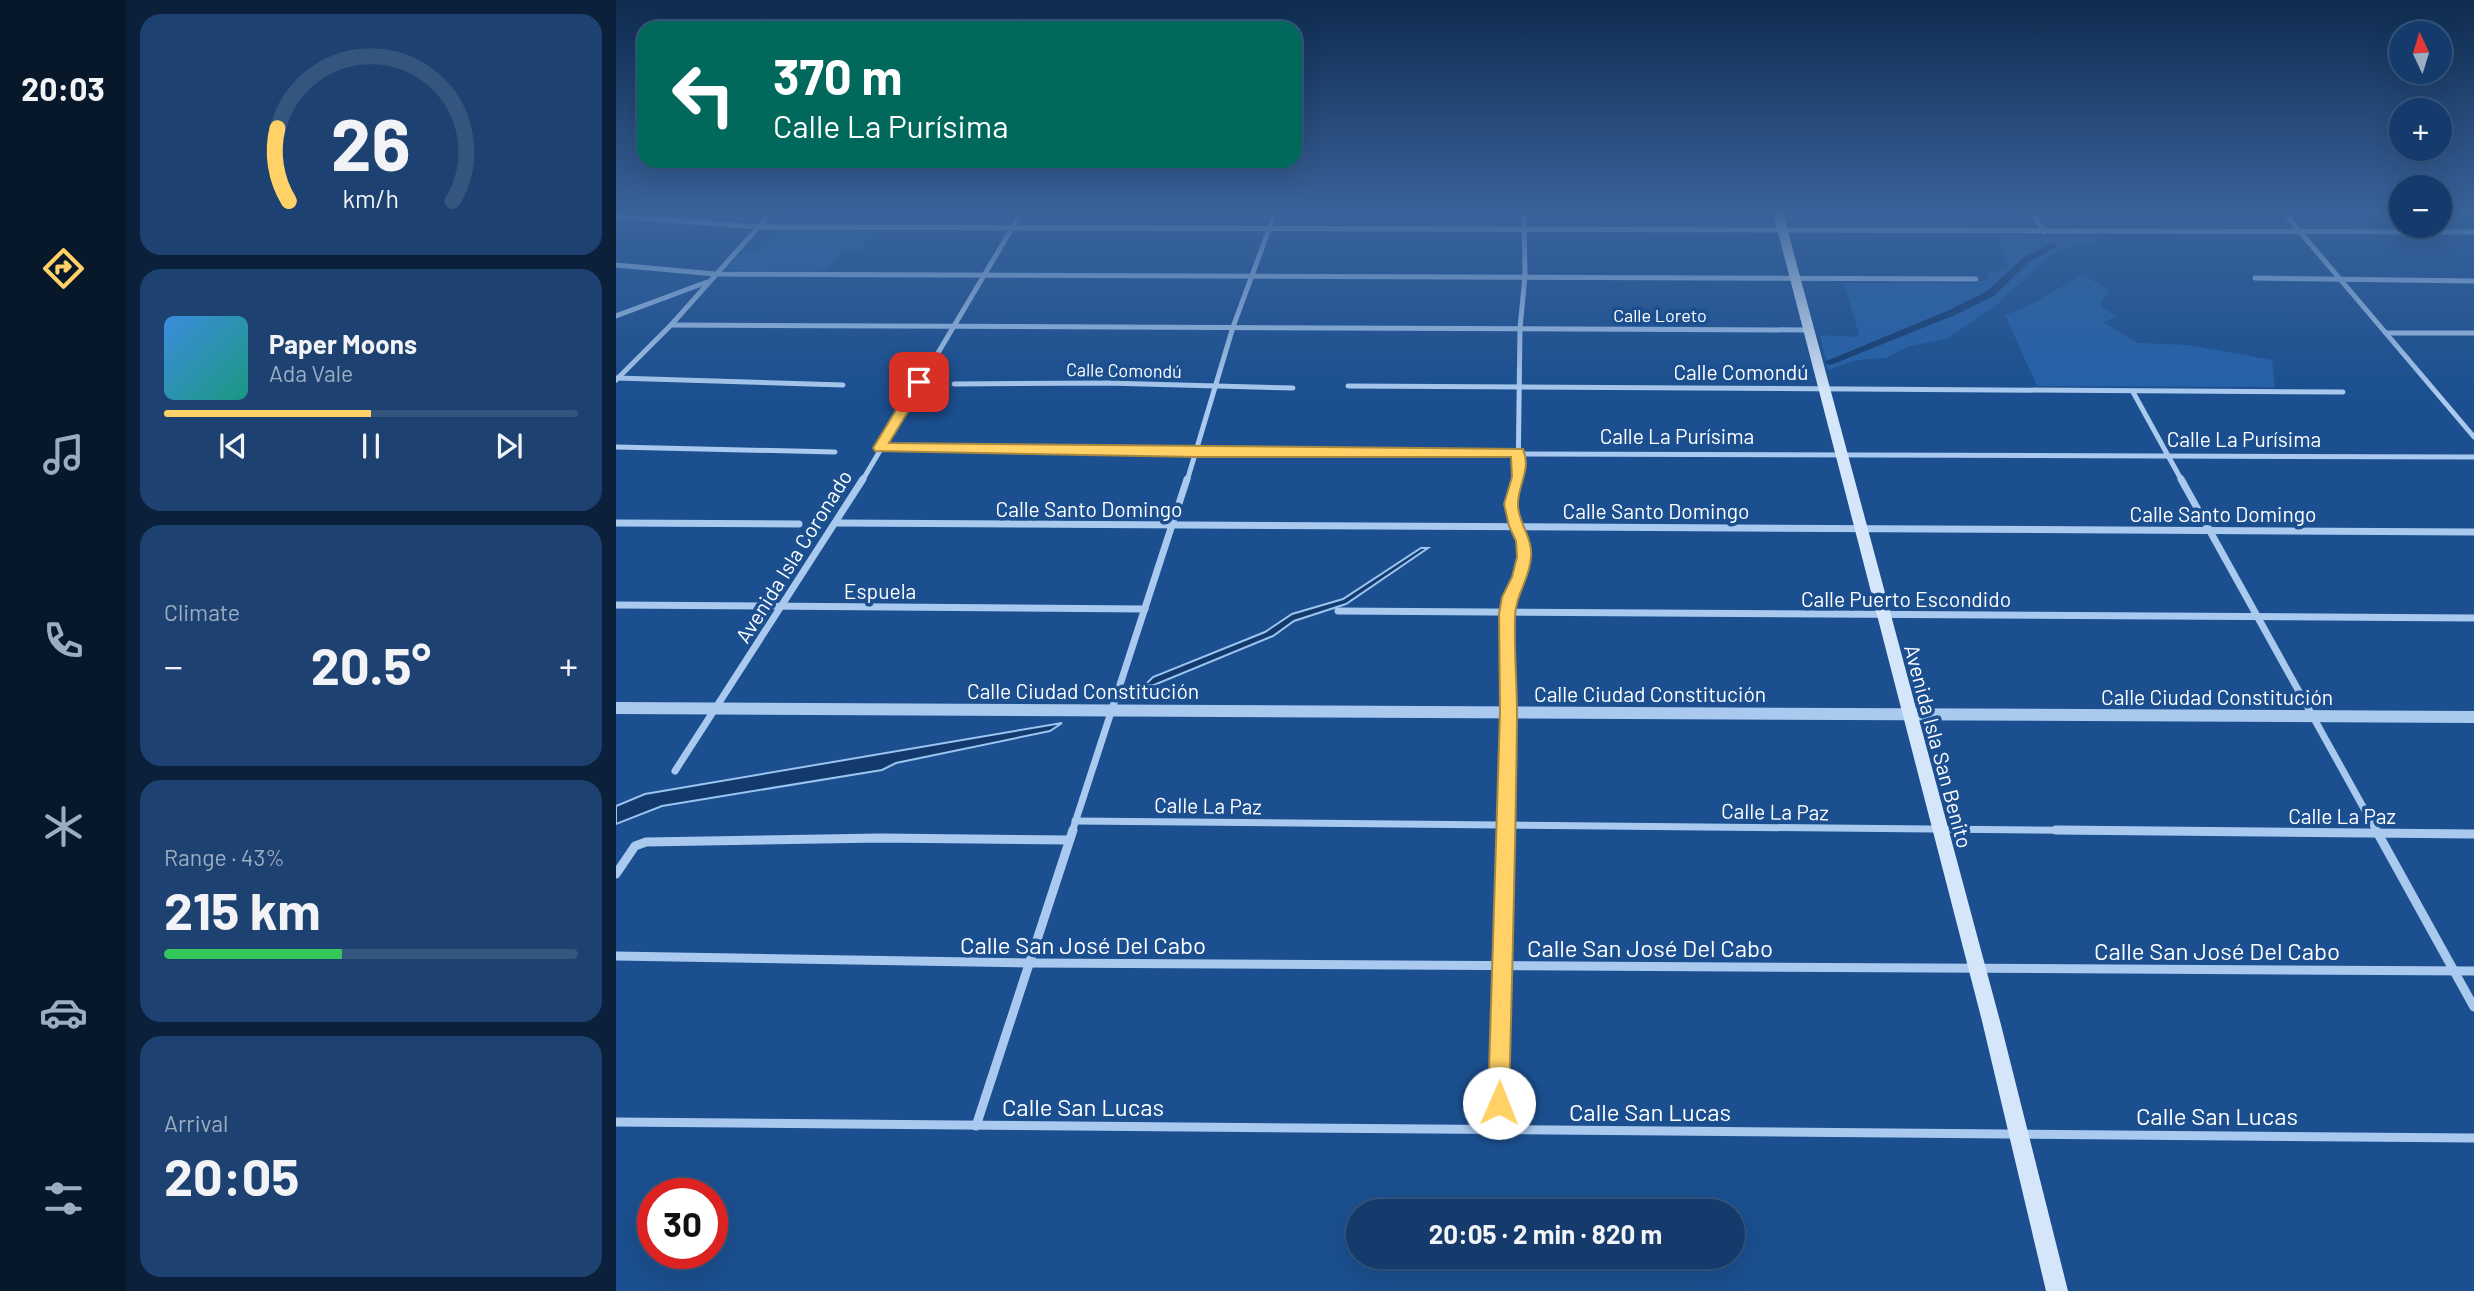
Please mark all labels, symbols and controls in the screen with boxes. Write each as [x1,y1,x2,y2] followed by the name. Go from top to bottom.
[2389,21,2452,84] north arrow
[2389,21,2452,238] map controls
[773,46,902,105] text: 370 m
[658,49,749,140] icon: left
[21,69,105,107] text: 20:03
[331,98,411,186] text: 26
[2389,98,2452,161] button: +
[773,106,1009,144] text: Calle La Purísima
[2389,175,2452,238] button: −
[343,183,399,213] text: km/h
[39,244,88,293] icon: directions
[1613,304,1707,326] street label: Calle Loreto
[269,328,417,359] text: Paper Moons
[889,352,949,412] pin
[1066,358,1182,382] street label: Calle Comondú
[269,359,353,387] text: Ada Vale
[1673,359,1809,384] street label: Calle Comondú
[900,363,938,401] icon: arrive
[1600,423,1754,448] street label: Calle La Purísima
[2167,426,2321,451] street label: Calle La Purísima
[214,427,252,465] icon: previous
[352,427,390,465] icon: pause
[490,427,528,465] icon: next
[39,430,88,479] icon: music
[730,465,856,647] street label: Avenida Isla Coronado
[996,496,1182,521] street label: Calle Santo Domingo
[1563,498,1749,523] street label: Calle Santo Domingo
[2130,501,2316,526] street label: Calle Santo Domingo
[844,578,916,603] street label: Espuela
[1801,586,2011,611] street label: Calle Puerto Escondido
[164,598,240,626] text: Climate
[39,616,88,665] icon: phone
[311,633,431,695] text: 20.5°
[164,642,183,688] text: −
[559,642,578,688] text: +
[1900,642,1978,850] street label: Avenida Isla San Benito
[967,678,1199,703] street label: Calle Ciudad Constitución
[1534,681,1766,706] street label: Calle Ciudad Constitución
[2101,684,2333,709] street label: Calle Ciudad Constitución
[1154,792,1262,818] street label: Calle La Paz
[1721,798,1829,824] street label: Calle La Paz
[39,802,88,851] icon: climate
[2288,803,2396,828] street label: Calle La Paz
[164,843,285,871] text: Range · 43%
[164,878,321,940] text: 215 km
[960,930,1206,959] street label: Calle San José Del Cabo
[1527,933,1773,962] street label: Calle San José Del Cabo
[2094,936,2340,965] street label: Calle San José Del Cabo
[39,988,88,1037] icon: car
[1462,1066,1536,1140] position arrow
[1002,1092,1164,1121] street label: Calle San Lucas
[1569,1097,1731,1126] street label: Calle San Lucas
[2136,1101,2298,1130] street label: Calle San Lucas
[164,1109,228,1137] text: Arrival
[164,1144,299,1206] text: 20:05
[39,1174,88,1223] icon: filters
[637,1178,728,1269] speed limit sign: 30
[1429,1218,1662,1249] text: 20:05 · 2 min · 820 m

